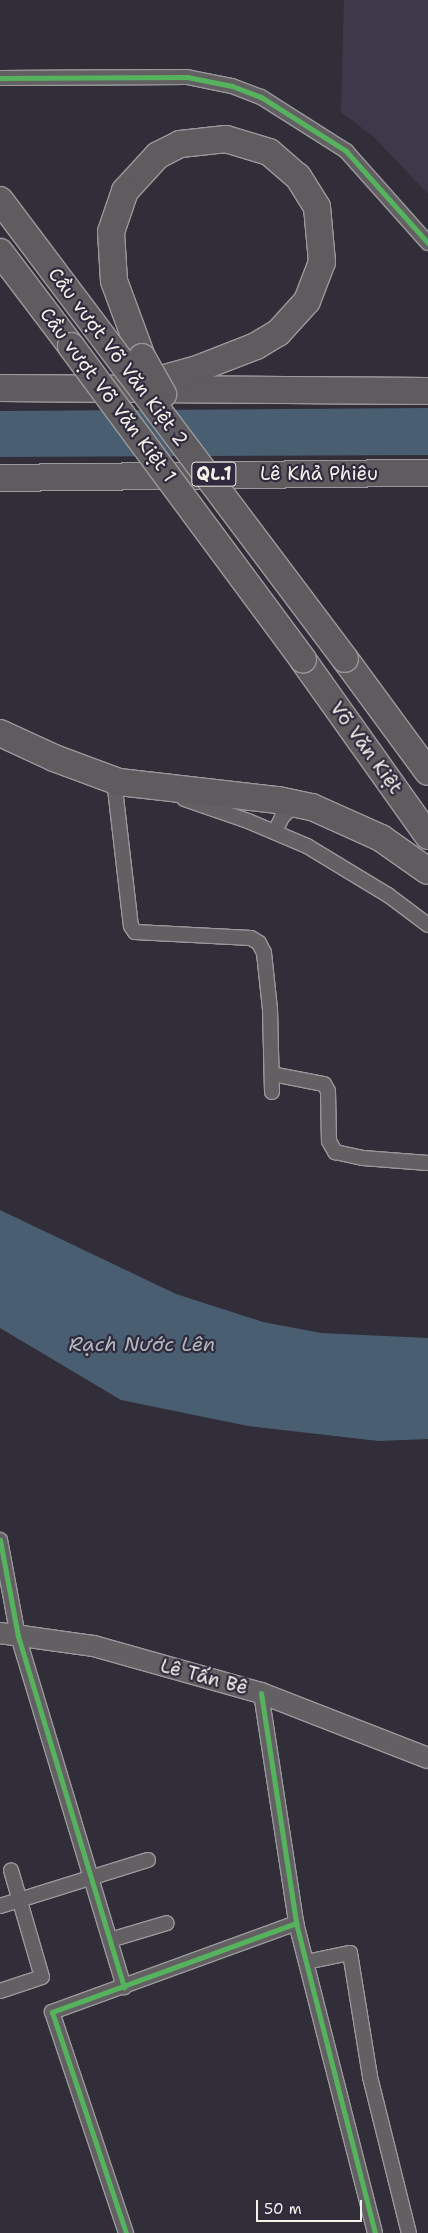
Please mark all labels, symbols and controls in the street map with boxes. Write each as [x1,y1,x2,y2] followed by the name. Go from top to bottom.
[43,263,193,451] street label: Cầu vượt Võ Văn Kiệt 2
[35,303,181,487] street label: Cầu vượt Võ Văn Kiệt 1
[190,458,238,489] road number: QL.1
[260,463,378,485] street label: Lê Khả Phiêu
[325,697,407,799] street label: Võ Văn Kiệt
[69,1332,215,1356] water label: Rạch Nước Lên
[158,1654,250,1700] street label: Lê Tấn Bê
[258,2190,364,2222] scale bar
[264,2199,302,2219] text: 50 m

